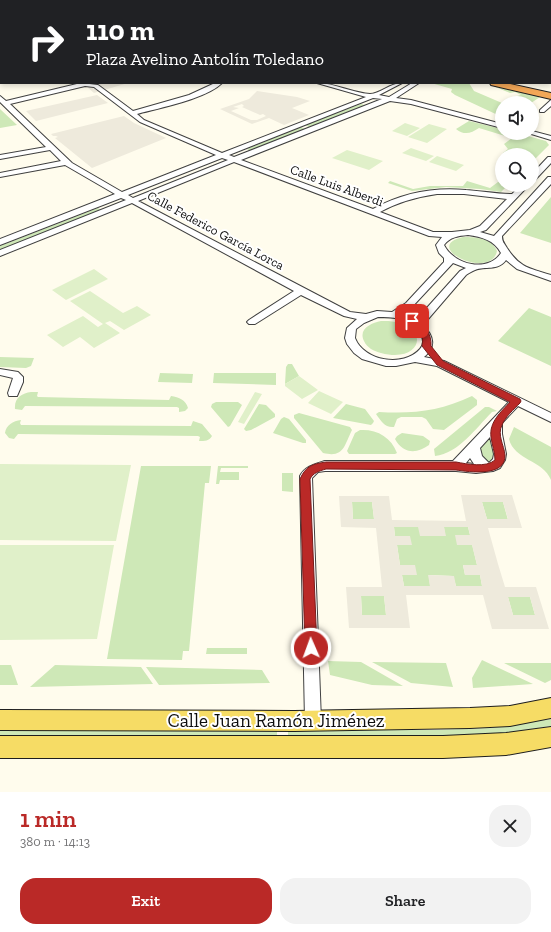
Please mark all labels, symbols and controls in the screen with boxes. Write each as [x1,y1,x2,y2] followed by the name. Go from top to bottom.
[86,14,155,47] text: 110 m
[20,16,72,68] icon: right
[86,48,324,70] text: Plaza Avelino Antolín Toledano
[495,96,539,192] map controls
[495,96,539,140] button: sound
[495,148,539,192] button: search
[288,162,386,209] street label: Calle Luis Alberdi
[145,188,287,273] street label: Calle Federico García Lorca
[395,304,429,338] pin
[401,310,423,332] icon: arrive
[290,627,332,669] position arrow
[167,709,385,732] street label: Calle Juan Ramón Jiménez
[20,804,76,833] text: 1 min
[489,805,531,847] button: close
[20,834,90,849] text: 380 m · 14:13
[20,878,272,924] button: Exit
[280,878,531,924] button: Share

